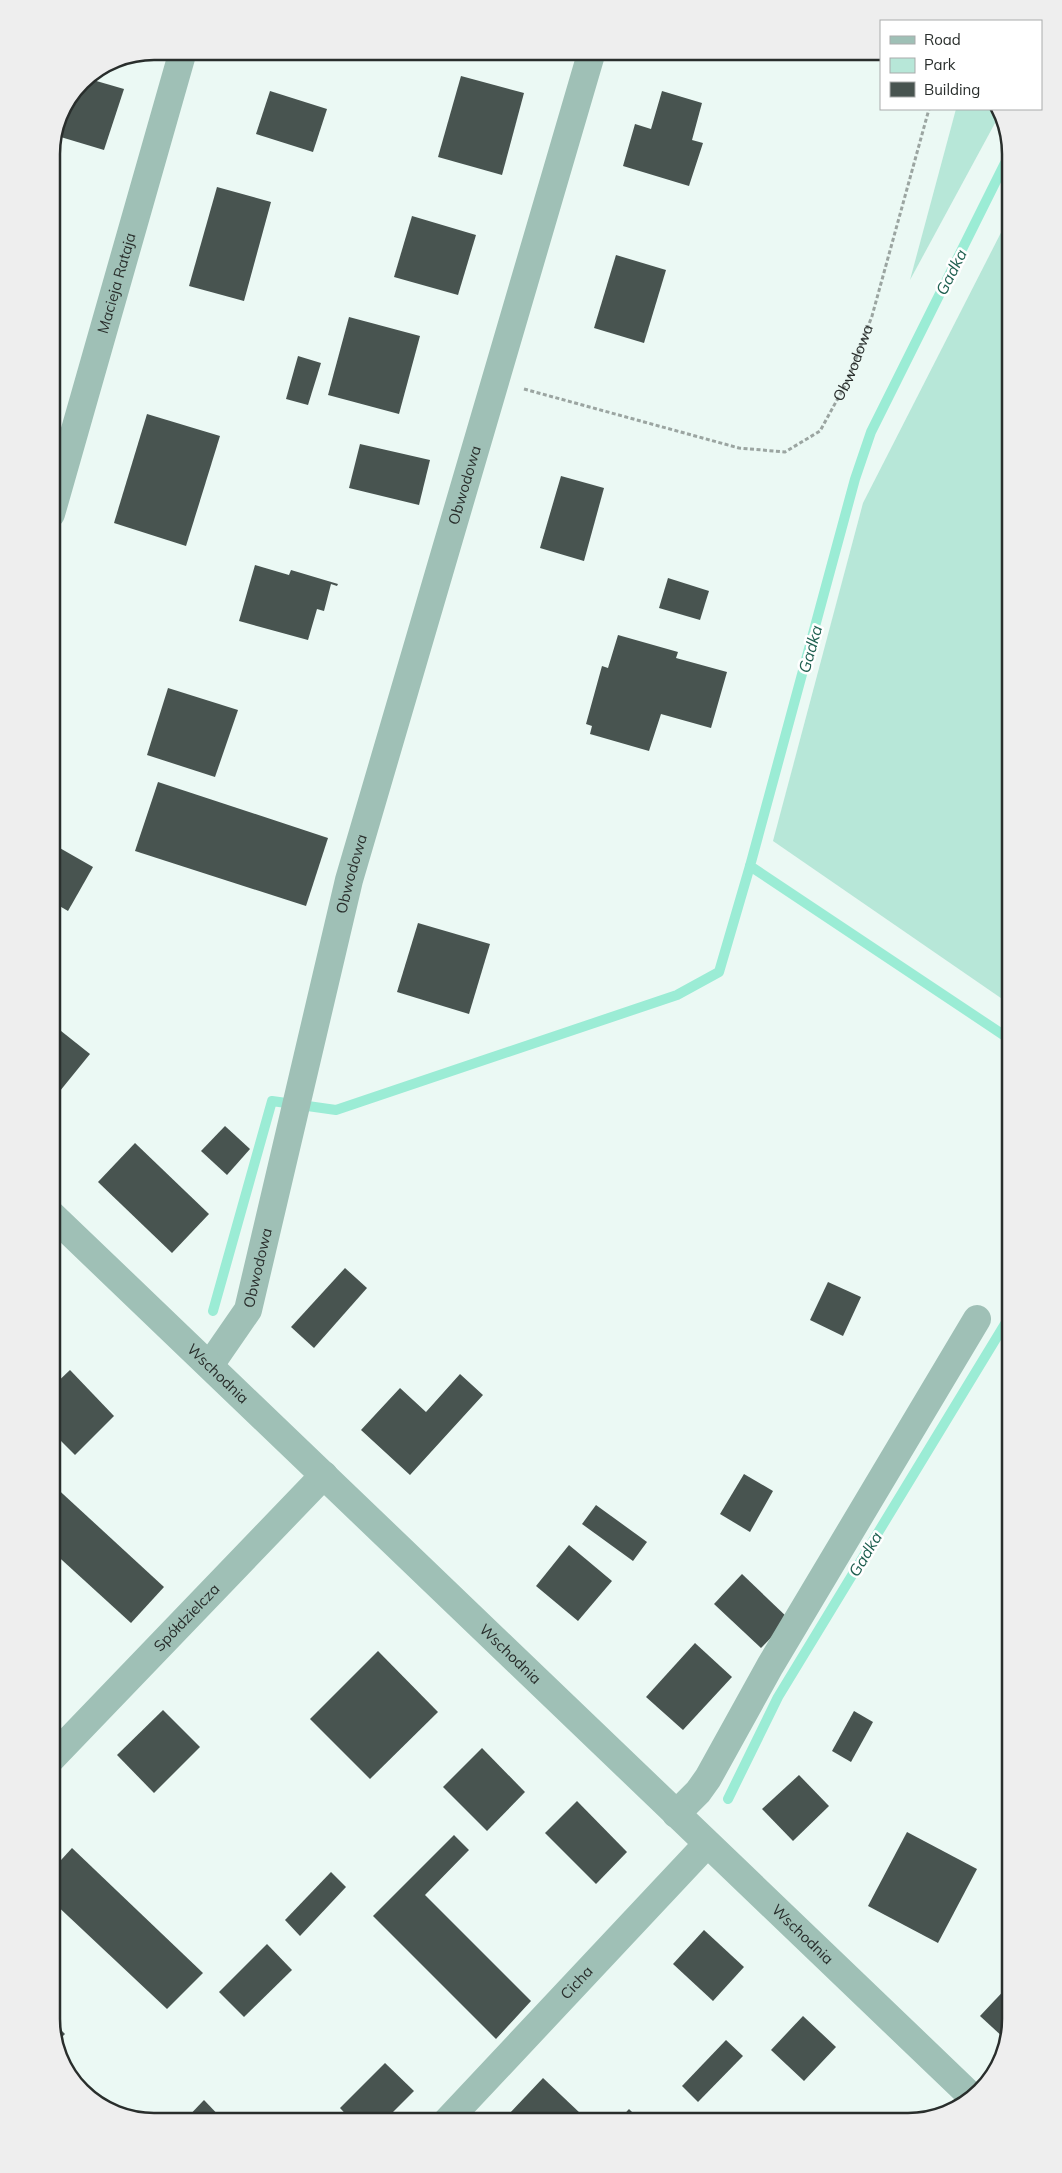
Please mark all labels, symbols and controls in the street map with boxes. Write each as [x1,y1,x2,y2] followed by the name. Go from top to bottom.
[880,20,1042,110] legend
[924,30,961,49] text: Road
[924,55,956,74] text: Park
[924,80,980,99] text: Building
[93,231,140,336] street label: Macieja Rataja
[931,245,971,298] water label: Gadka
[828,322,877,404] street label: Obwodowa
[444,443,485,527] street label: Obwodowa
[794,622,826,675] water label: Gadka
[331,832,371,915] street label: Obwodowa
[239,1226,276,1310] street label: Obwodowa
[183,1339,253,1408] street label: Wschodnia
[844,1528,886,1580] water label: Gadka
[150,1579,223,1655] street label: Spółdzielcza
[476,1620,545,1688] street label: Wschodnia
[768,1900,838,1968] street label: Wschodnia
[556,1962,597,2003] street label: Cicha

